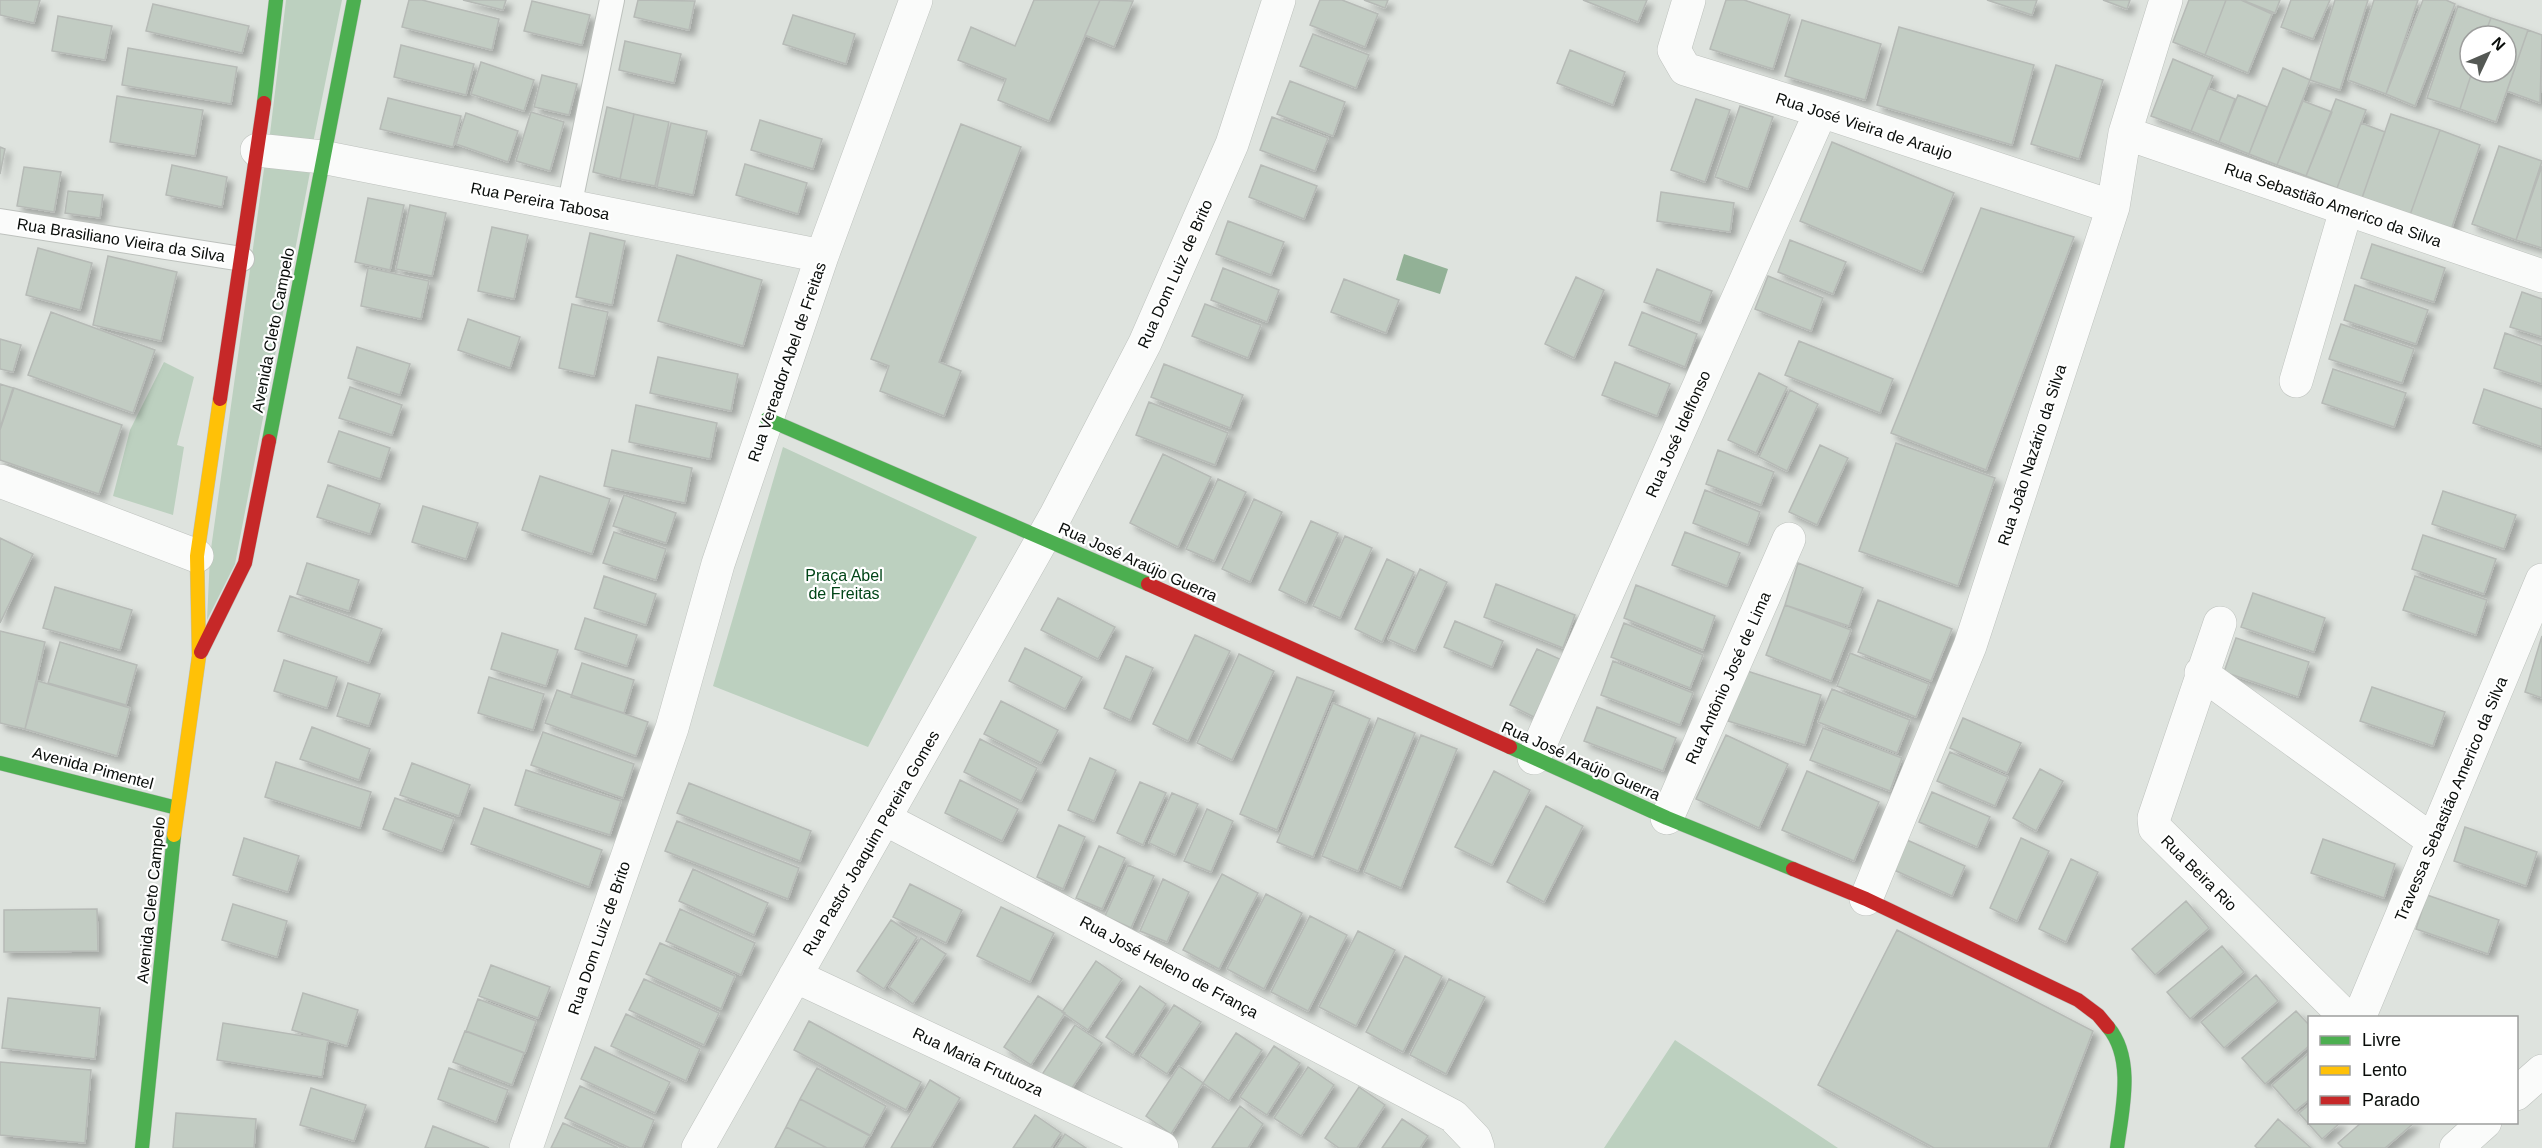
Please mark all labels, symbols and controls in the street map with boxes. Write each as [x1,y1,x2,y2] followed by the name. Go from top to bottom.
[2458,24,2518,84] north arrow
[2488,34,2509,54] text: N
[1774,89,1955,163] street label: Rua José Vieira de Araujo
[2222,160,2444,250] street label: Rua Sebastião Americo da Silva
[469,179,611,223] street label: Rua Pereira Tabosa
[1134,197,1216,351] street label: Rua Dom Luiz de Brito
[16,215,226,265] street label: Rua Brasiliano Vieira da Silva
[249,246,297,414] street label: Avenida Cleto Campelo
[745,260,829,464] street label: Rua Vereador Abel de Freitas
[1995,362,2069,548] street label: Rua João Nazário da Silva
[1642,368,1714,500] street label: Rua José Idelfonso
[1056,519,1220,605] street label: Rua José Araújo Guerra
[805,567,883,602] park label: Praça Abel de Freitas
[1682,589,1774,767] street label: Rua Antônio José de Lima
[2392,674,2511,924] street label: Travessa Sebastião Americo da Silva
[1499,718,1663,804] street label: Rua José Araújo Guerra
[799,727,943,959] street label: Rua Pastor Joaquim Pereira Gomes
[31,744,155,792] street label: Avenida Pimentel
[134,816,168,984] street label: Avenida Cleto Campelo
[2158,832,2240,914] street label: Rua Beira Rio
[565,859,633,1017] street label: Rua Dom Luiz de Brito
[1077,913,1261,1021] street label: Rua José Heleno de França
[2308,1016,2518,1124] legend
[910,1024,1046,1100] street label: Rua Maria Frutuoza
[2362,1030,2401,1050] text: Livre
[2362,1060,2407,1080] text: Lento
[2362,1090,2420,1110] text: Parado

